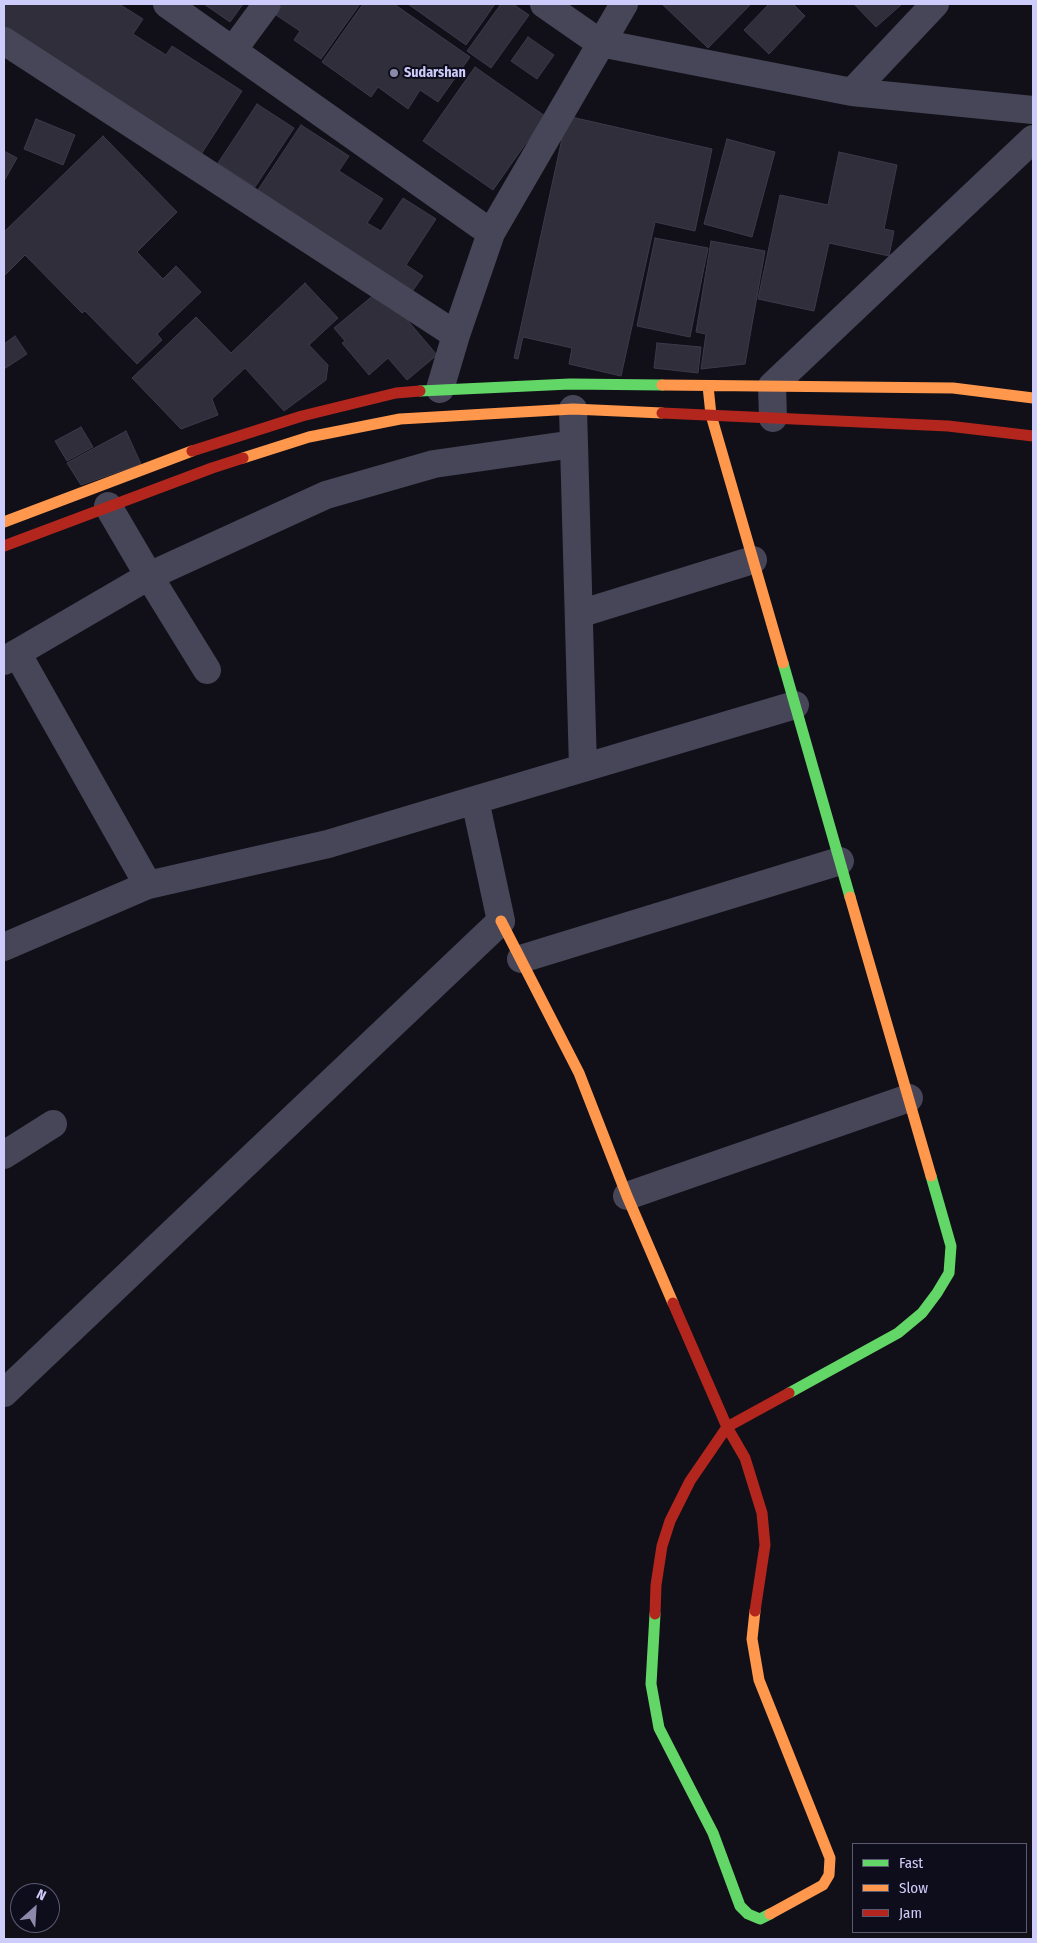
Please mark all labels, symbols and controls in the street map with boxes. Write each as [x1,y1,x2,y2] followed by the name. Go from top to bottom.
[404,65,466,81] place label: Sudarshan
[388,67,400,79] marker: Sudarshan
[852,1843,1027,1933] legend
[899,1854,923,1872] text: Fast
[899,1879,928,1897] text: Slow
[10,1883,60,1933] north arrow
[34,1885,49,1904] text: N
[899,1904,922,1922] text: Jam

